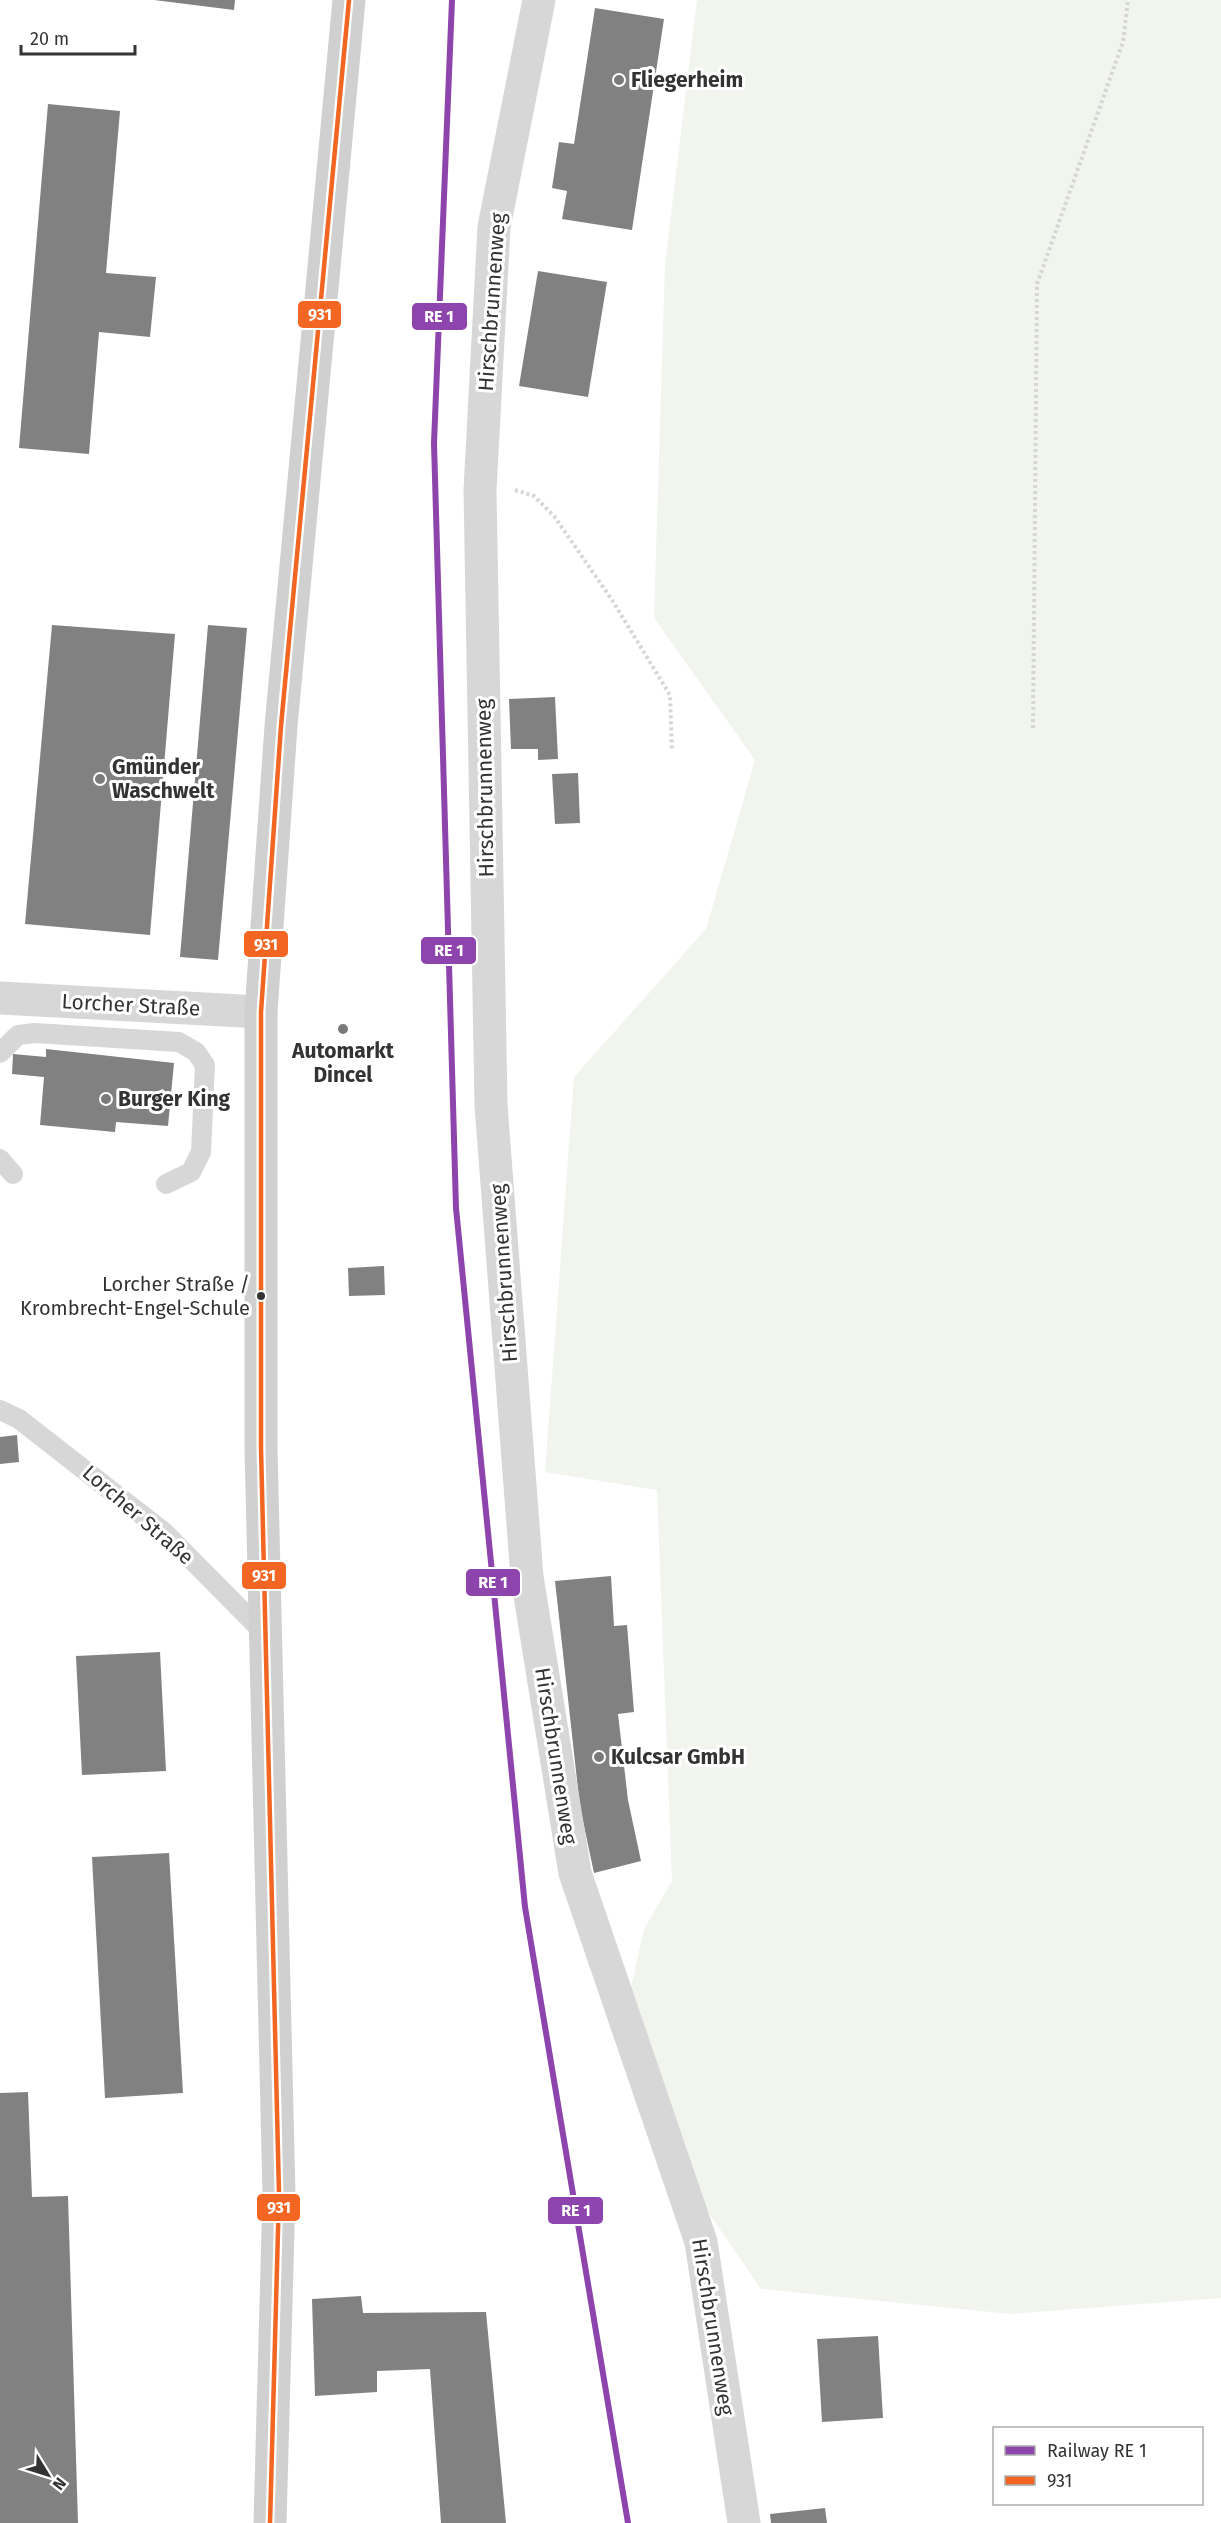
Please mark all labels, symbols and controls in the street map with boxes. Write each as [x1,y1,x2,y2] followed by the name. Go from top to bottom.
[21,18,135,56] scale bar
[30,28,69,50] text: 20 m
[631,67,743,93] place label: Fliegerheim
[612,73,626,87] marker: Fliegerheim
[473,212,511,392] street label: Hirschbrunnenweg
[297,300,342,329] line badge: 931
[411,302,468,331] line badge: RE 1
[308,305,332,324] text: 931
[424,307,454,326] text: RE 1
[470,698,500,878] street label: Hirschbrunnenweg
[112,754,215,804] place label: Gmünder Waschwelt
[93,772,107,786] marker: Gmünder Waschwelt
[243,930,289,958] line badge: 931
[254,935,278,954] text: 931
[420,936,477,965] line badge: RE 1
[434,941,464,960] text: RE 1
[61,988,201,1022] street label: Lorcher Straße
[336,1022,350,1036] marker: Automarkt Dincel
[291,1038,395,1088] place label: Automarkt Dincel
[118,1086,231,1112] place label: Burger King
[99,1092,113,1106] marker: Burger King
[485,1183,523,1363] street label: Hirschbrunnenweg
[20,1272,250,1320] place label: Lorcher Straße / Krombrecht-Engel-Schule
[255,1290,267,1302] marker: Lorcher Straße / Krombrecht-Engel-Schule
[77,1460,199,1570] street label: Lorcher Straße
[241,1561,287,1590] line badge: 931
[252,1566,276,1585] text: 931
[465,1568,521,1597] line badge: RE 1
[478,1573,508,1592] text: RE 1
[529,1666,583,1846] street label: Hirschbrunnenweg
[611,1744,745,1770] place label: Kulcsar GmbH
[592,1750,606,1764] marker: Kulcsar GmbH
[256,2193,301,2222] line badge: 931
[547,2196,604,2225] line badge: RE 1
[267,2198,291,2217] text: 931
[561,2201,591,2220] text: RE 1
[686,2237,740,2417] street label: Hirschbrunnenweg
[993,2427,1203,2505] legend
[1047,2440,1147,2462] text: Railway RE 1
[18,2445,78,2505] north arrow
[1047,2470,1072,2492] text: 931
[49,2474,70,2494] text: N

